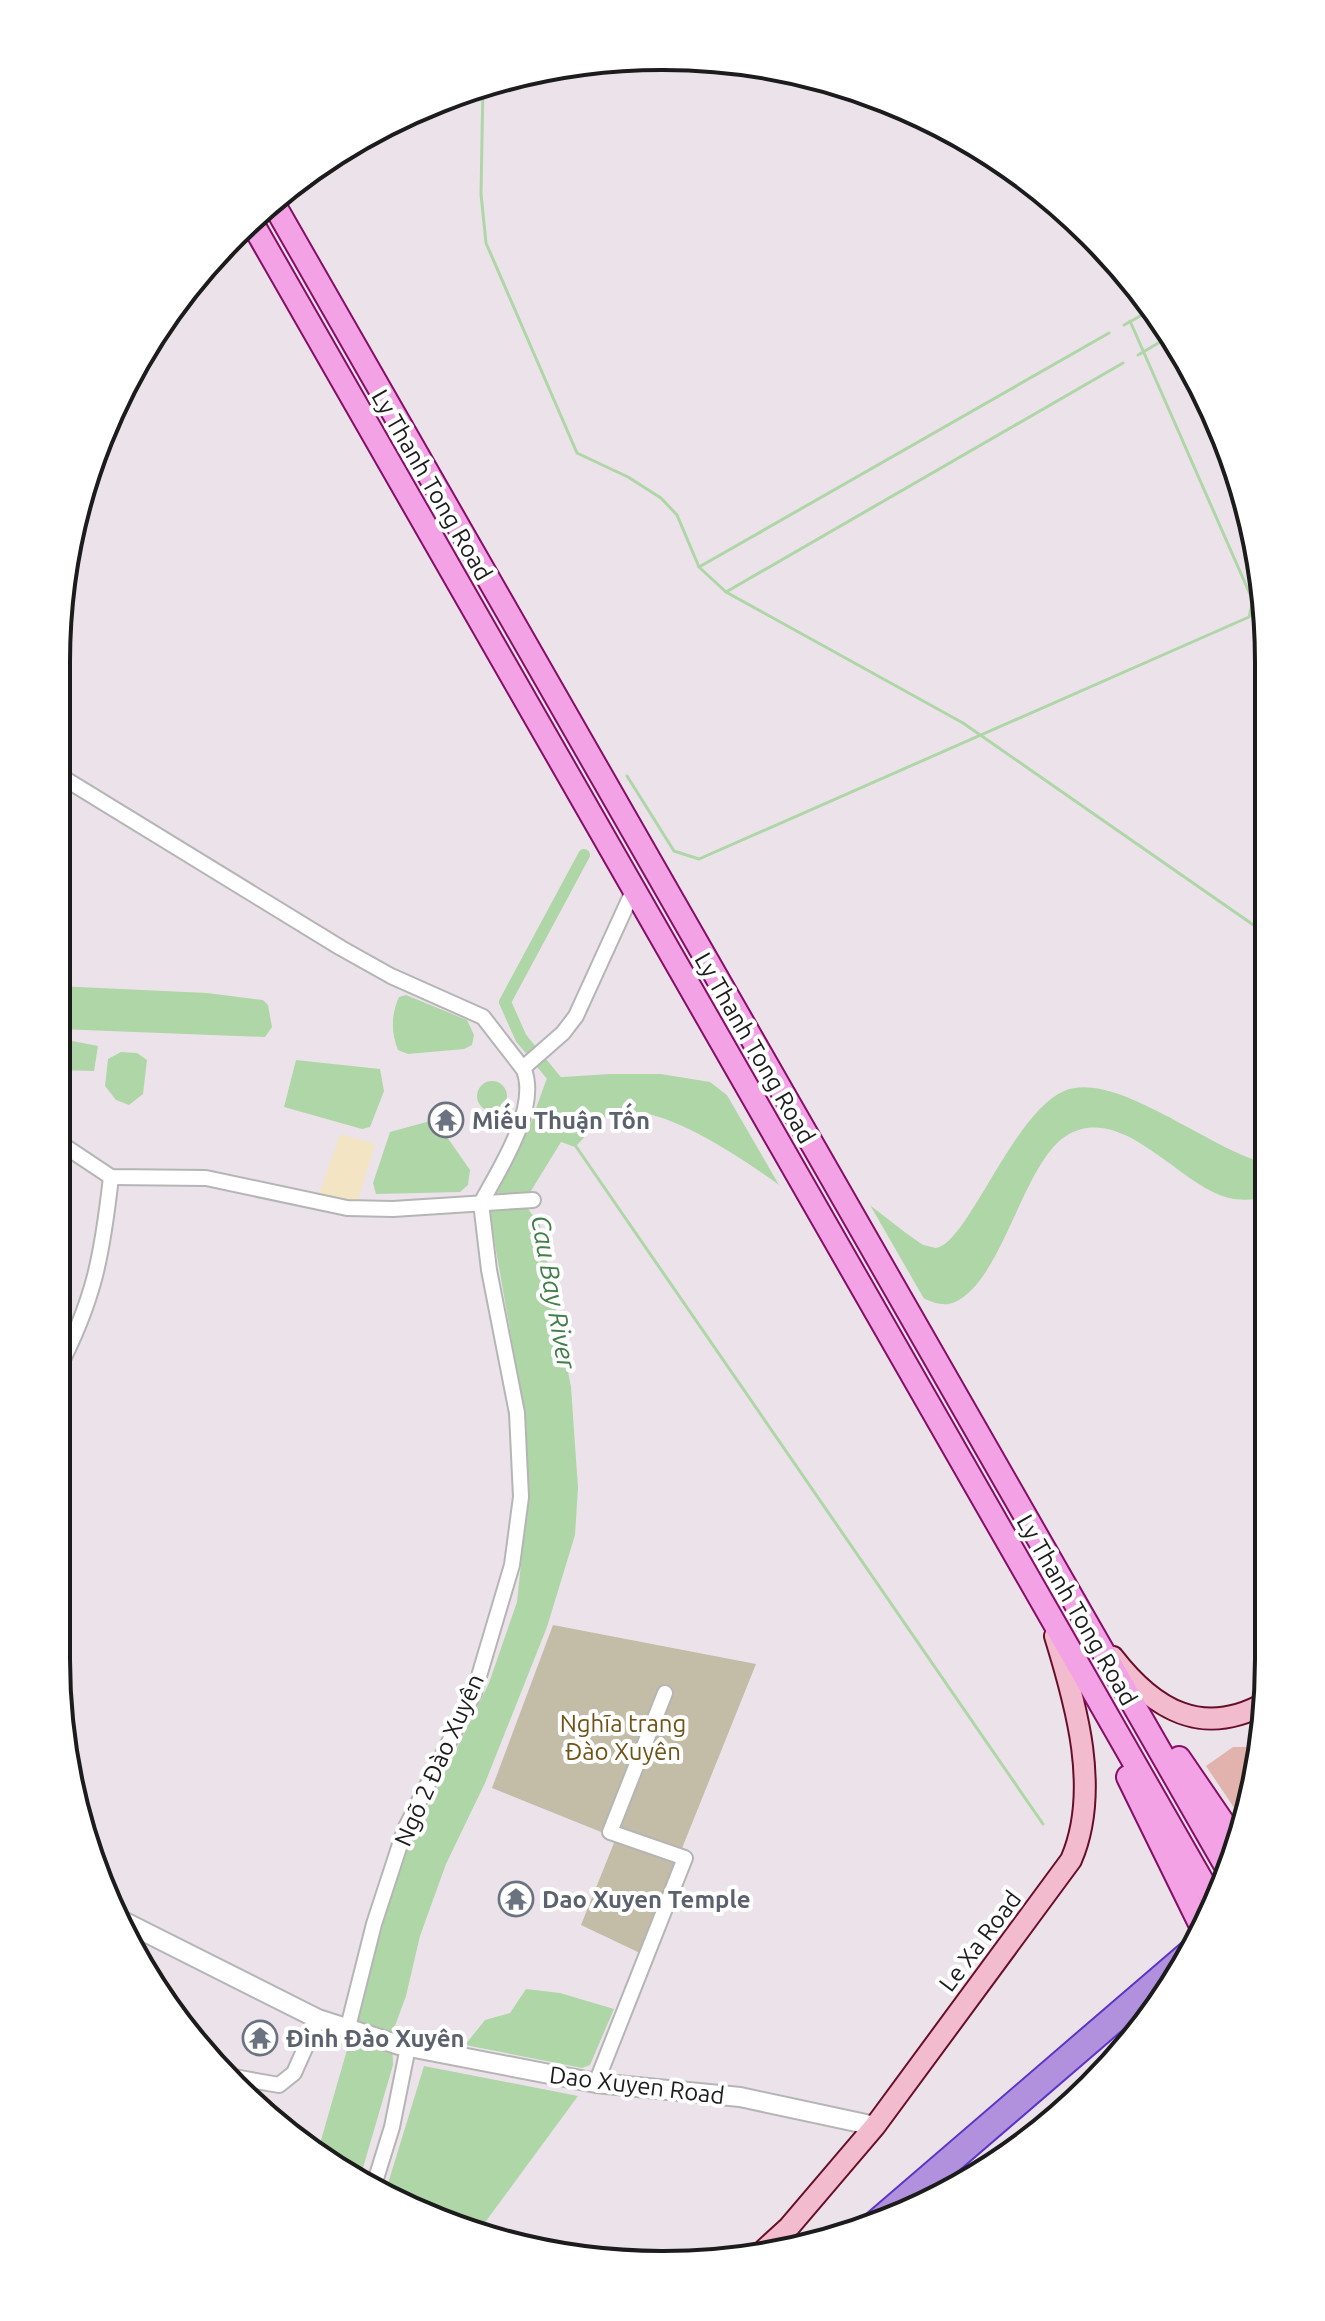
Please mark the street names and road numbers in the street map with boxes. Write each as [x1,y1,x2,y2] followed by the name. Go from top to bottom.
[366,385,498,585] street label: Ly Thanh Tong Road
[689,948,821,1148] street label: Ly Thanh Tong Road
[1011,1510,1143,1710] street label: Ly Thanh Tong Road
[389,1670,489,1850] street label: Ngõ 2 Đào Xuyên
[933,1885,1027,1997] street label: Le Xa Road
[548,2061,726,2109] street label: Dao Xuyen Road

